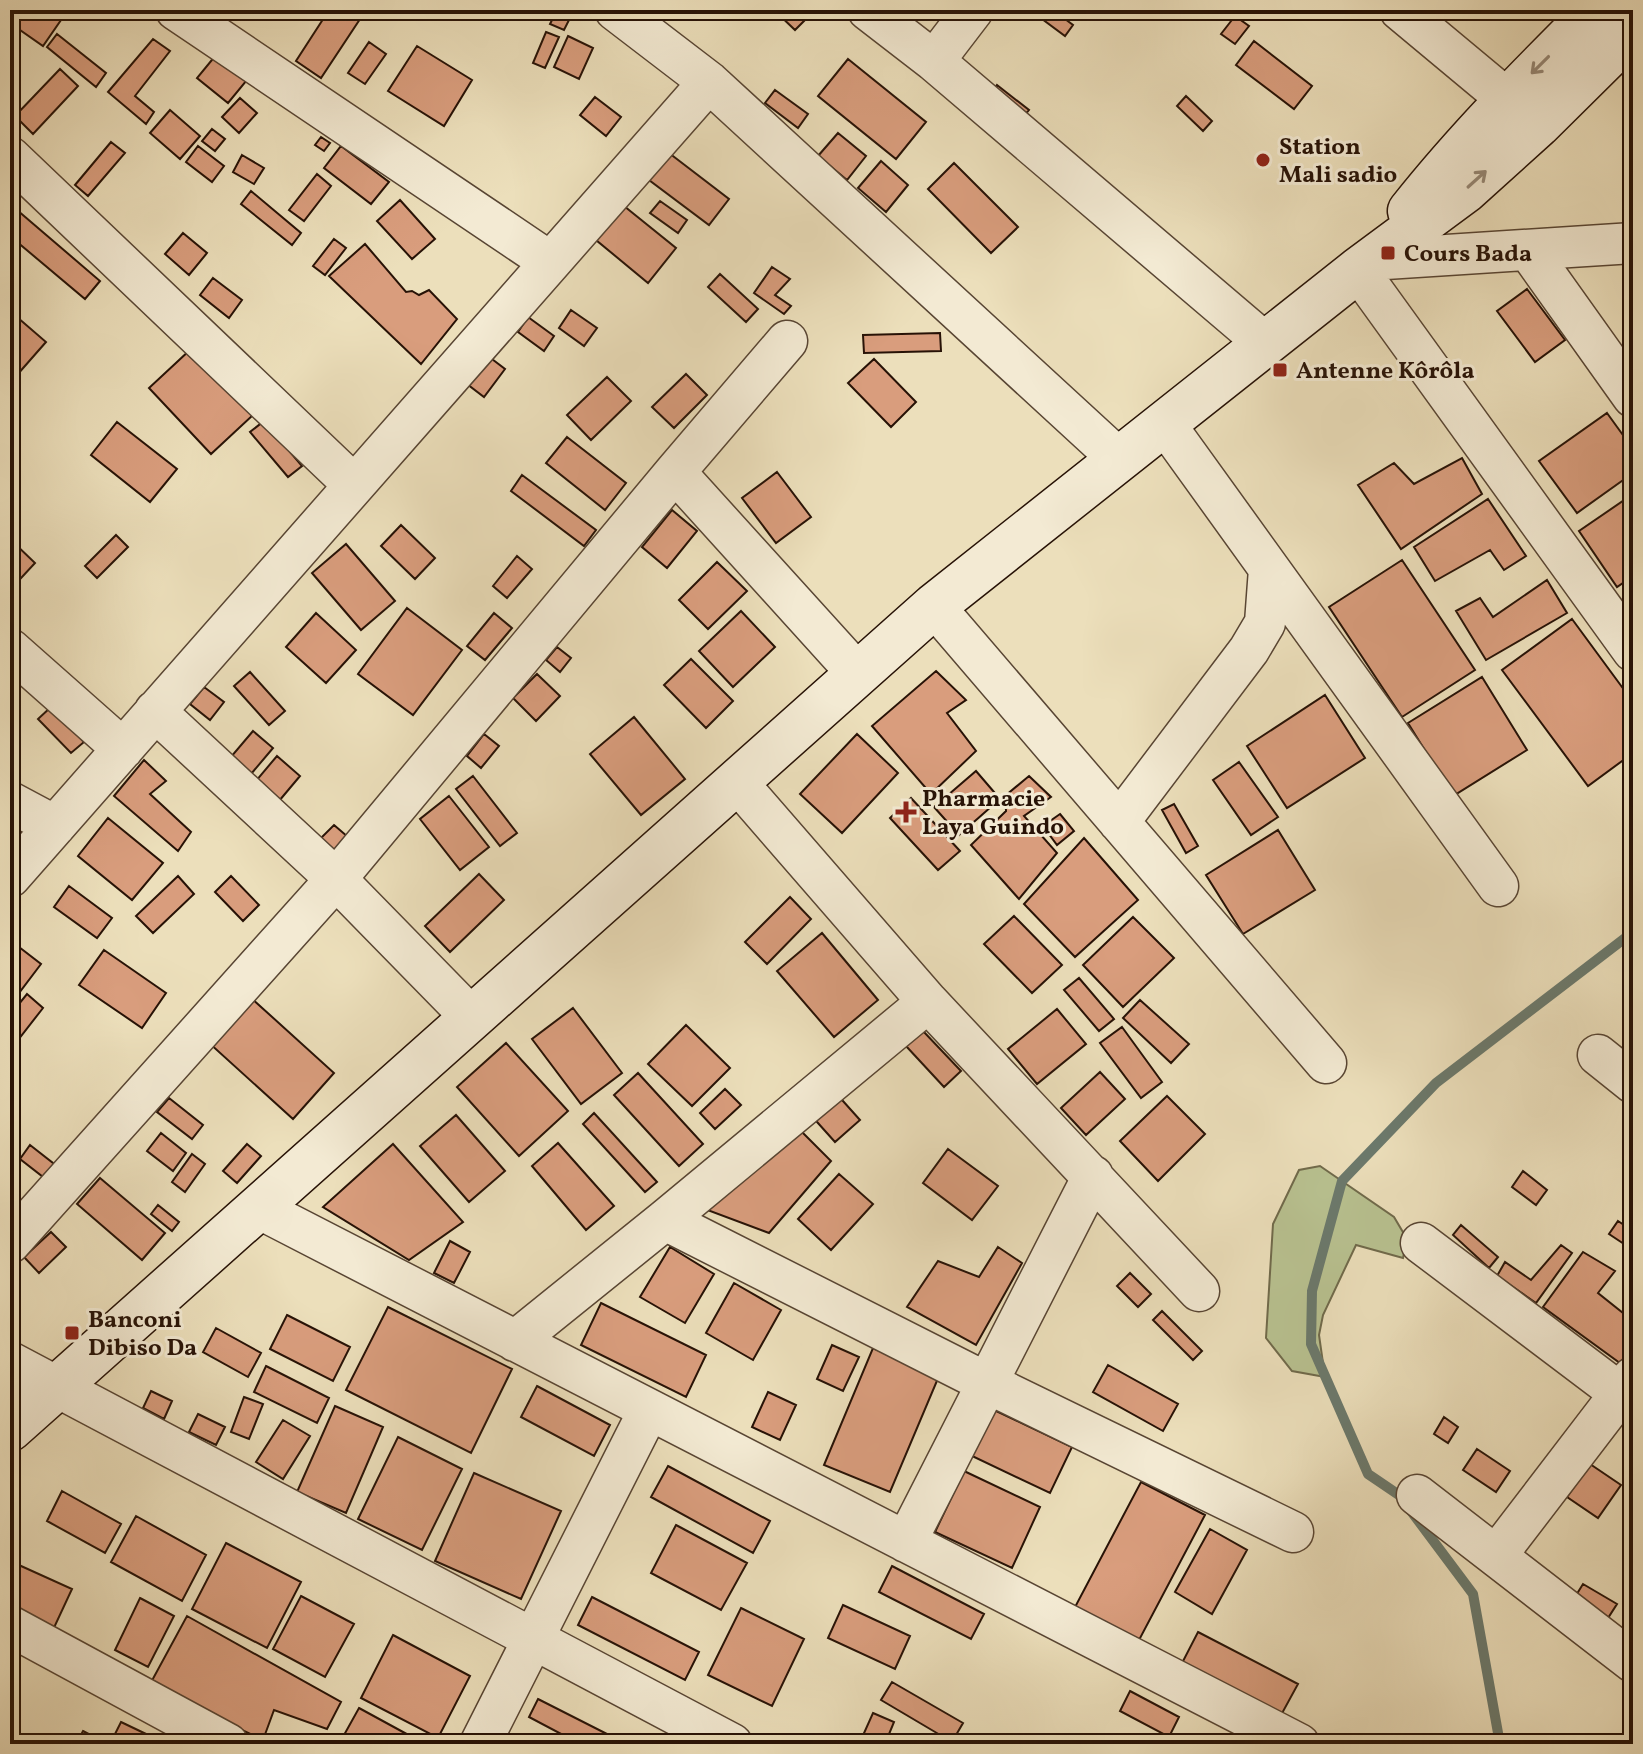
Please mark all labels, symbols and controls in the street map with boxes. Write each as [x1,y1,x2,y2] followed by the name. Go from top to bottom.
[1531,55,1550,74] one-way arrow
[1279,131,1397,193] place label: Station Mali sadio
[1254,151,1272,169] marker: Station Mali sadio
[1467,171,1487,189] one-way arrow
[1404,238,1532,272] place label: Cours Bada
[1379,244,1397,262] marker: Cours Bada
[1296,355,1474,389] place label: Antenne Kôrôla
[1271,361,1289,379] marker: Antenne Kôrôla
[922,783,1064,845] place label: Pharmacie Laya Guindo
[897,803,915,821] marker: Pharmacie Laya Guindo
[88,1304,197,1366] place label: Banconi Dibiso Da
[63,1324,81,1342] marker: Banconi Dibiso Da

